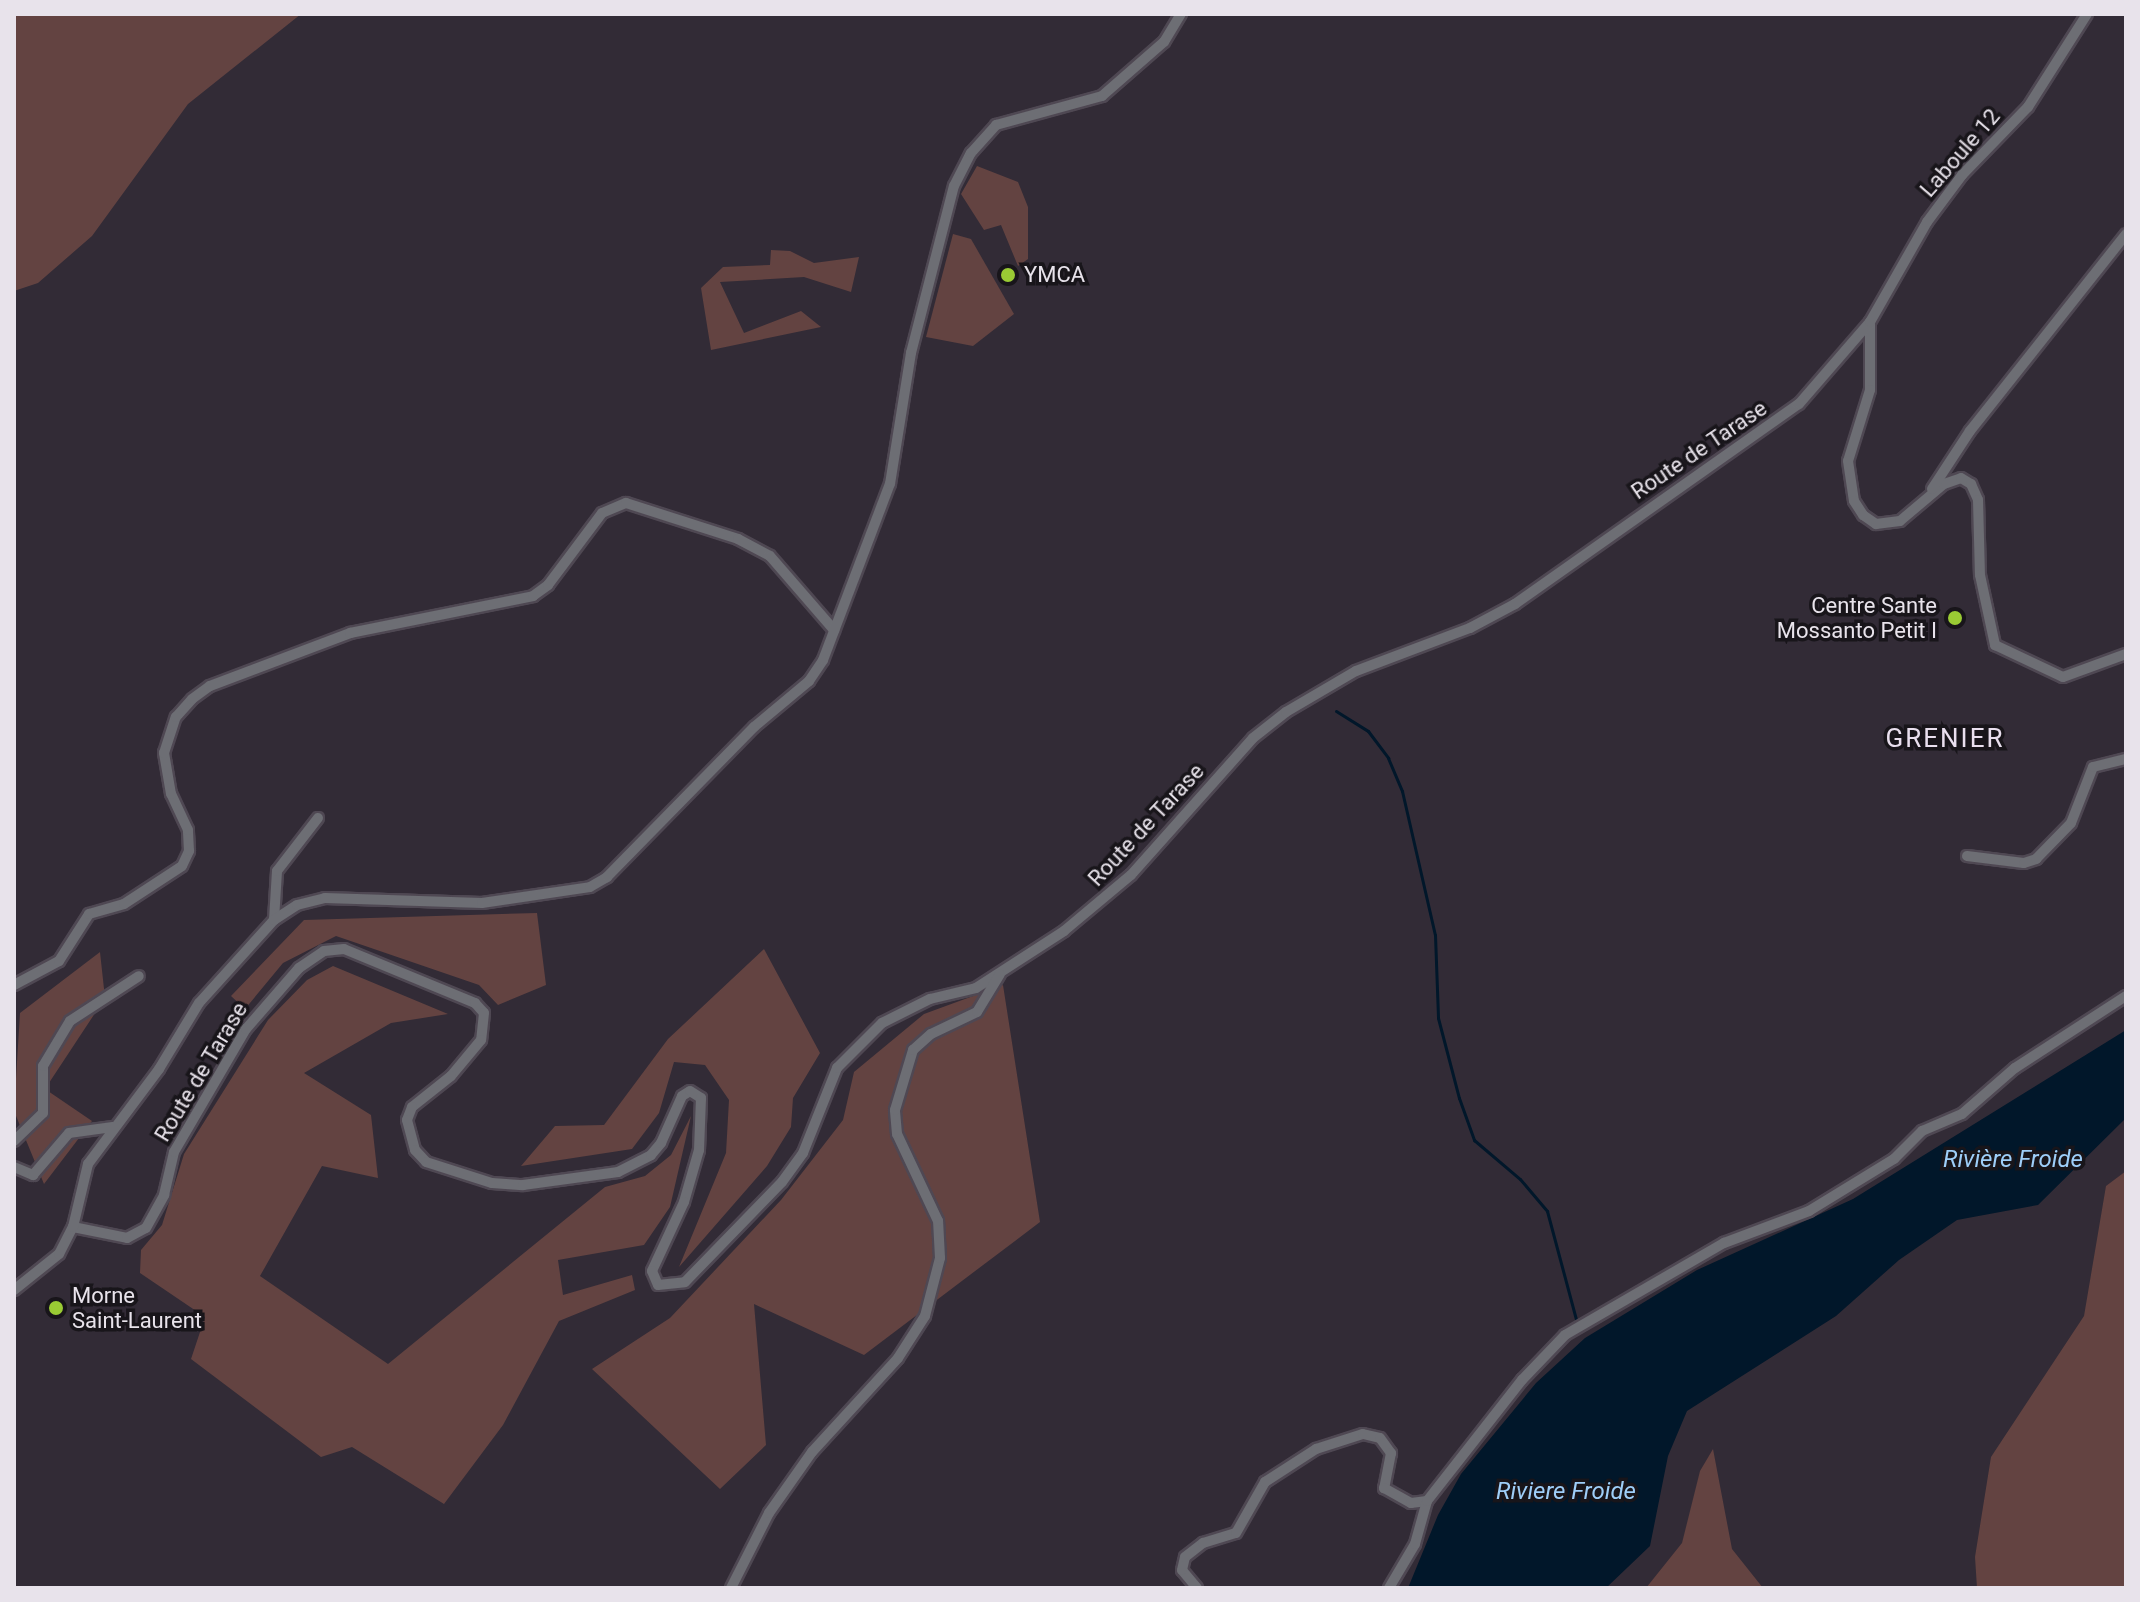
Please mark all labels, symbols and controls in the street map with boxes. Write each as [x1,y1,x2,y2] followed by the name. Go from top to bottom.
[1915,104,2005,202] street label: Laboule 12
[1024,262,1085,288] place label: YMCA
[999,266,1017,284] marker: YMCA
[1626,395,1772,505] street label: Route de Tarase
[1777,592,1937,644] place label: Centre Sante Mossanto Petit I
[1944,607,1966,629] marker: Centre Sante Mossanto Petit I
[1886,723,2004,755] district label: GRENIER
[1082,758,1210,892] street label: Route de Tarase
[149,997,253,1147] street label: Route de Tarase
[1943,1146,2083,1174] water label: Rivière Froide
[72,1282,202,1334] place label: Morne Saint-Laurent
[47,1299,65,1317] marker: Morne Saint-Laurent
[1496,1478,1636,1506] water label: Riviere Froide

